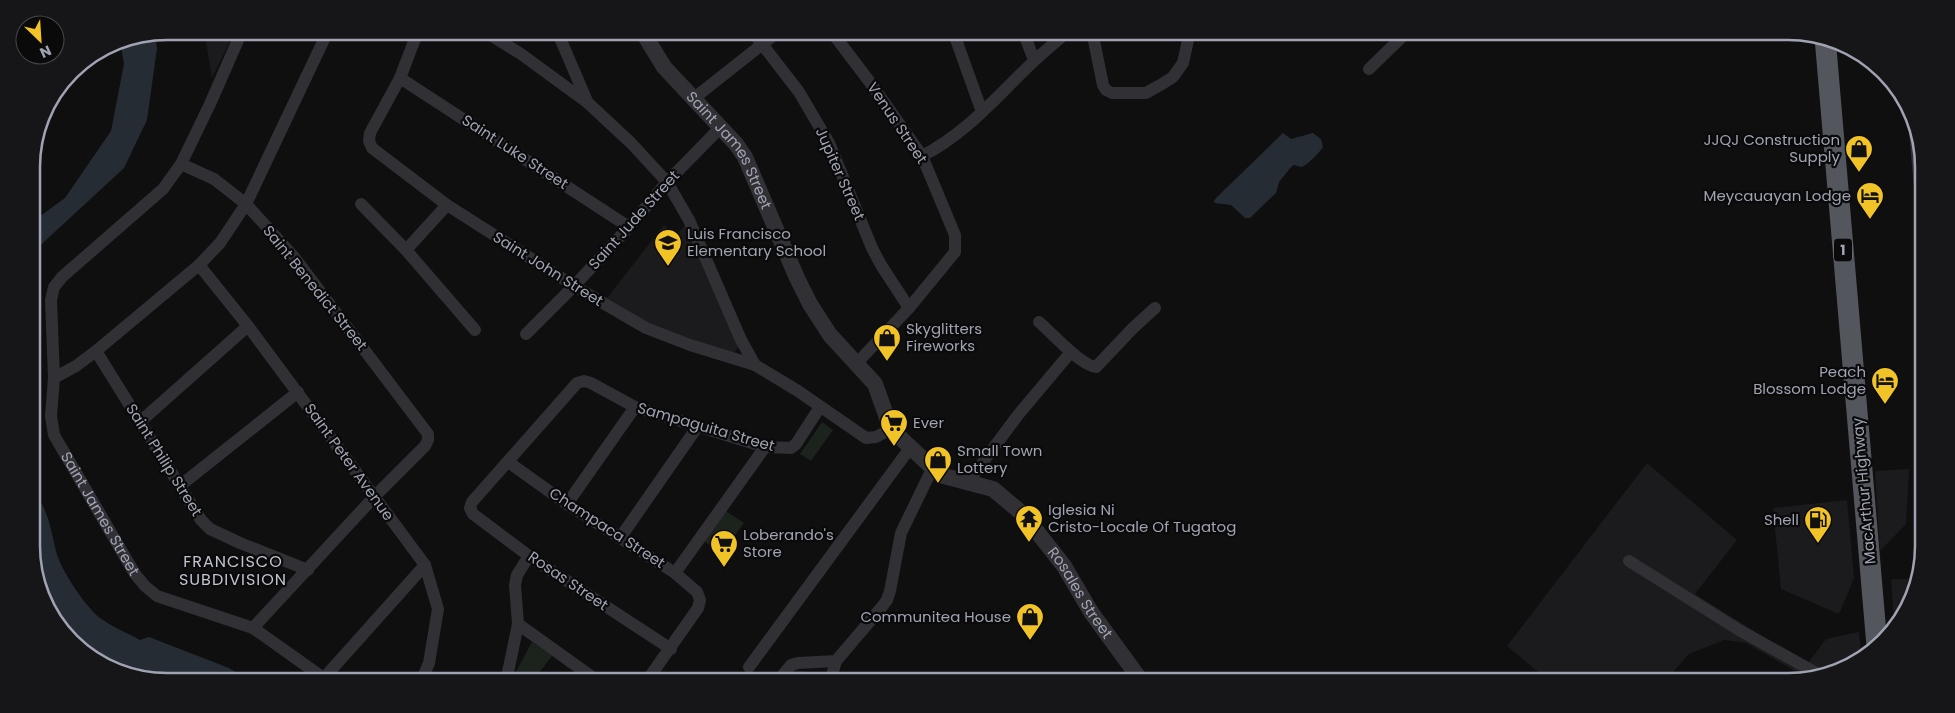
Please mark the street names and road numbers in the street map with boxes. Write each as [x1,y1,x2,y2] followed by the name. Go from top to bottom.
[862,78,933,168] street label: Venus Street
[682,86,777,212] street label: Saint James Street
[458,109,572,194] street label: Saint Luke Street
[811,124,870,224] street label: Jupiter Street
[583,166,684,274] street label: Saint Jude Street
[258,221,372,355] street label: Saint Benedict Street
[489,226,607,311] street label: Saint John Street
[1834,238,1852,262] road number: 1
[635,397,777,456] street label: Sampaguita Street
[121,399,208,520] street label: Saint Philip Street
[300,399,399,525] street label: Saint Peter Avenue
[1847,416,1880,565] street label: MacArthur Highway
[56,448,145,580] street label: Saint James Street
[545,482,669,573] street label: Champaca Street
[1043,542,1118,643] street label: Rosales Street
[524,546,612,615] street label: Rosas Street

